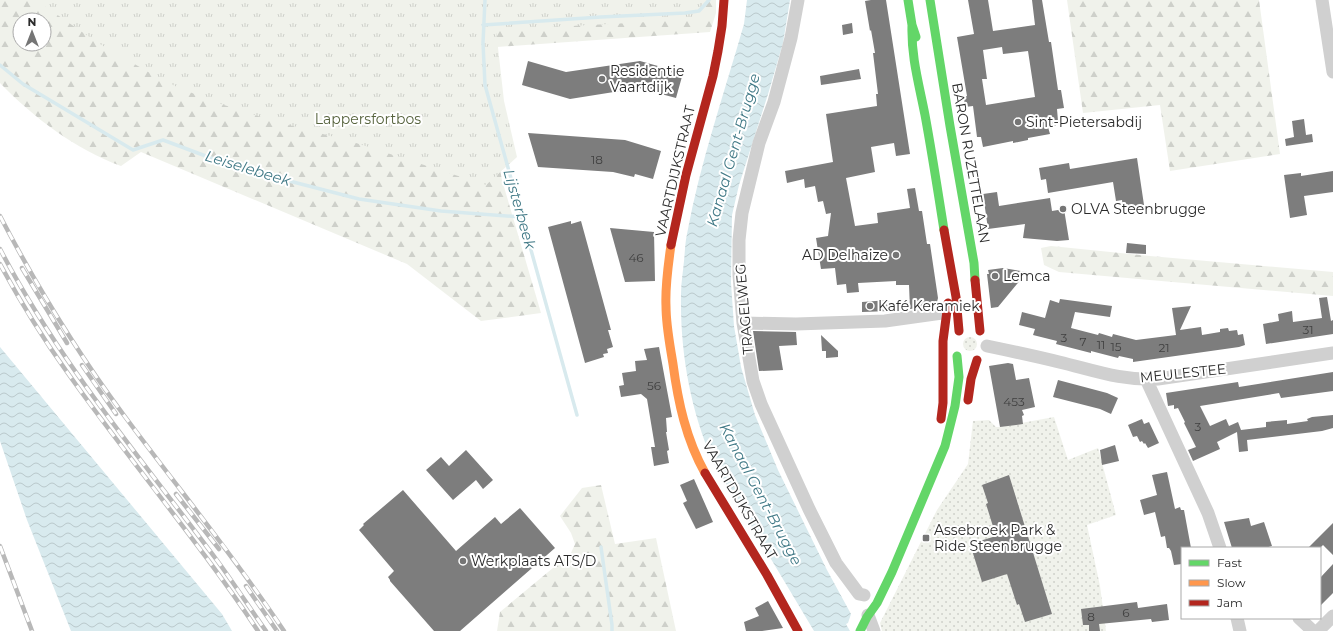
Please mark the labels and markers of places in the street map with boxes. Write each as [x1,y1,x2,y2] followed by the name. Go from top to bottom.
[610,62,685,96] place label: Residentie Vaartdijk
[597,74,607,84] marker: Residentie Vaartdijk
[1026,113,1142,131] place label: Sint-Pietersabdij
[1013,117,1023,127] marker: Sint-Pietersabdij
[1071,200,1206,218] place label: OLVA Steenbrugge
[1058,204,1068,214] marker: OLVA Steenbrugge
[802,246,888,264] place label: AD Delhaize
[891,250,901,260] marker: AD Delhaize
[1003,267,1051,285] place label: Lemca
[990,271,1000,281] marker: Lemca
[878,297,980,315] place label: Kafé Keramiek
[865,301,875,311] marker: Kafé Keramiek
[934,521,1062,555] place label: Assebroek Park & Ride Steenbrugge
[921,533,931,543] marker: Assebroek Park & Ride Steenbrugge
[471,552,596,570] place label: Werkplaats ATS/D
[458,556,468,566] marker: Werkplaats ATS/D

